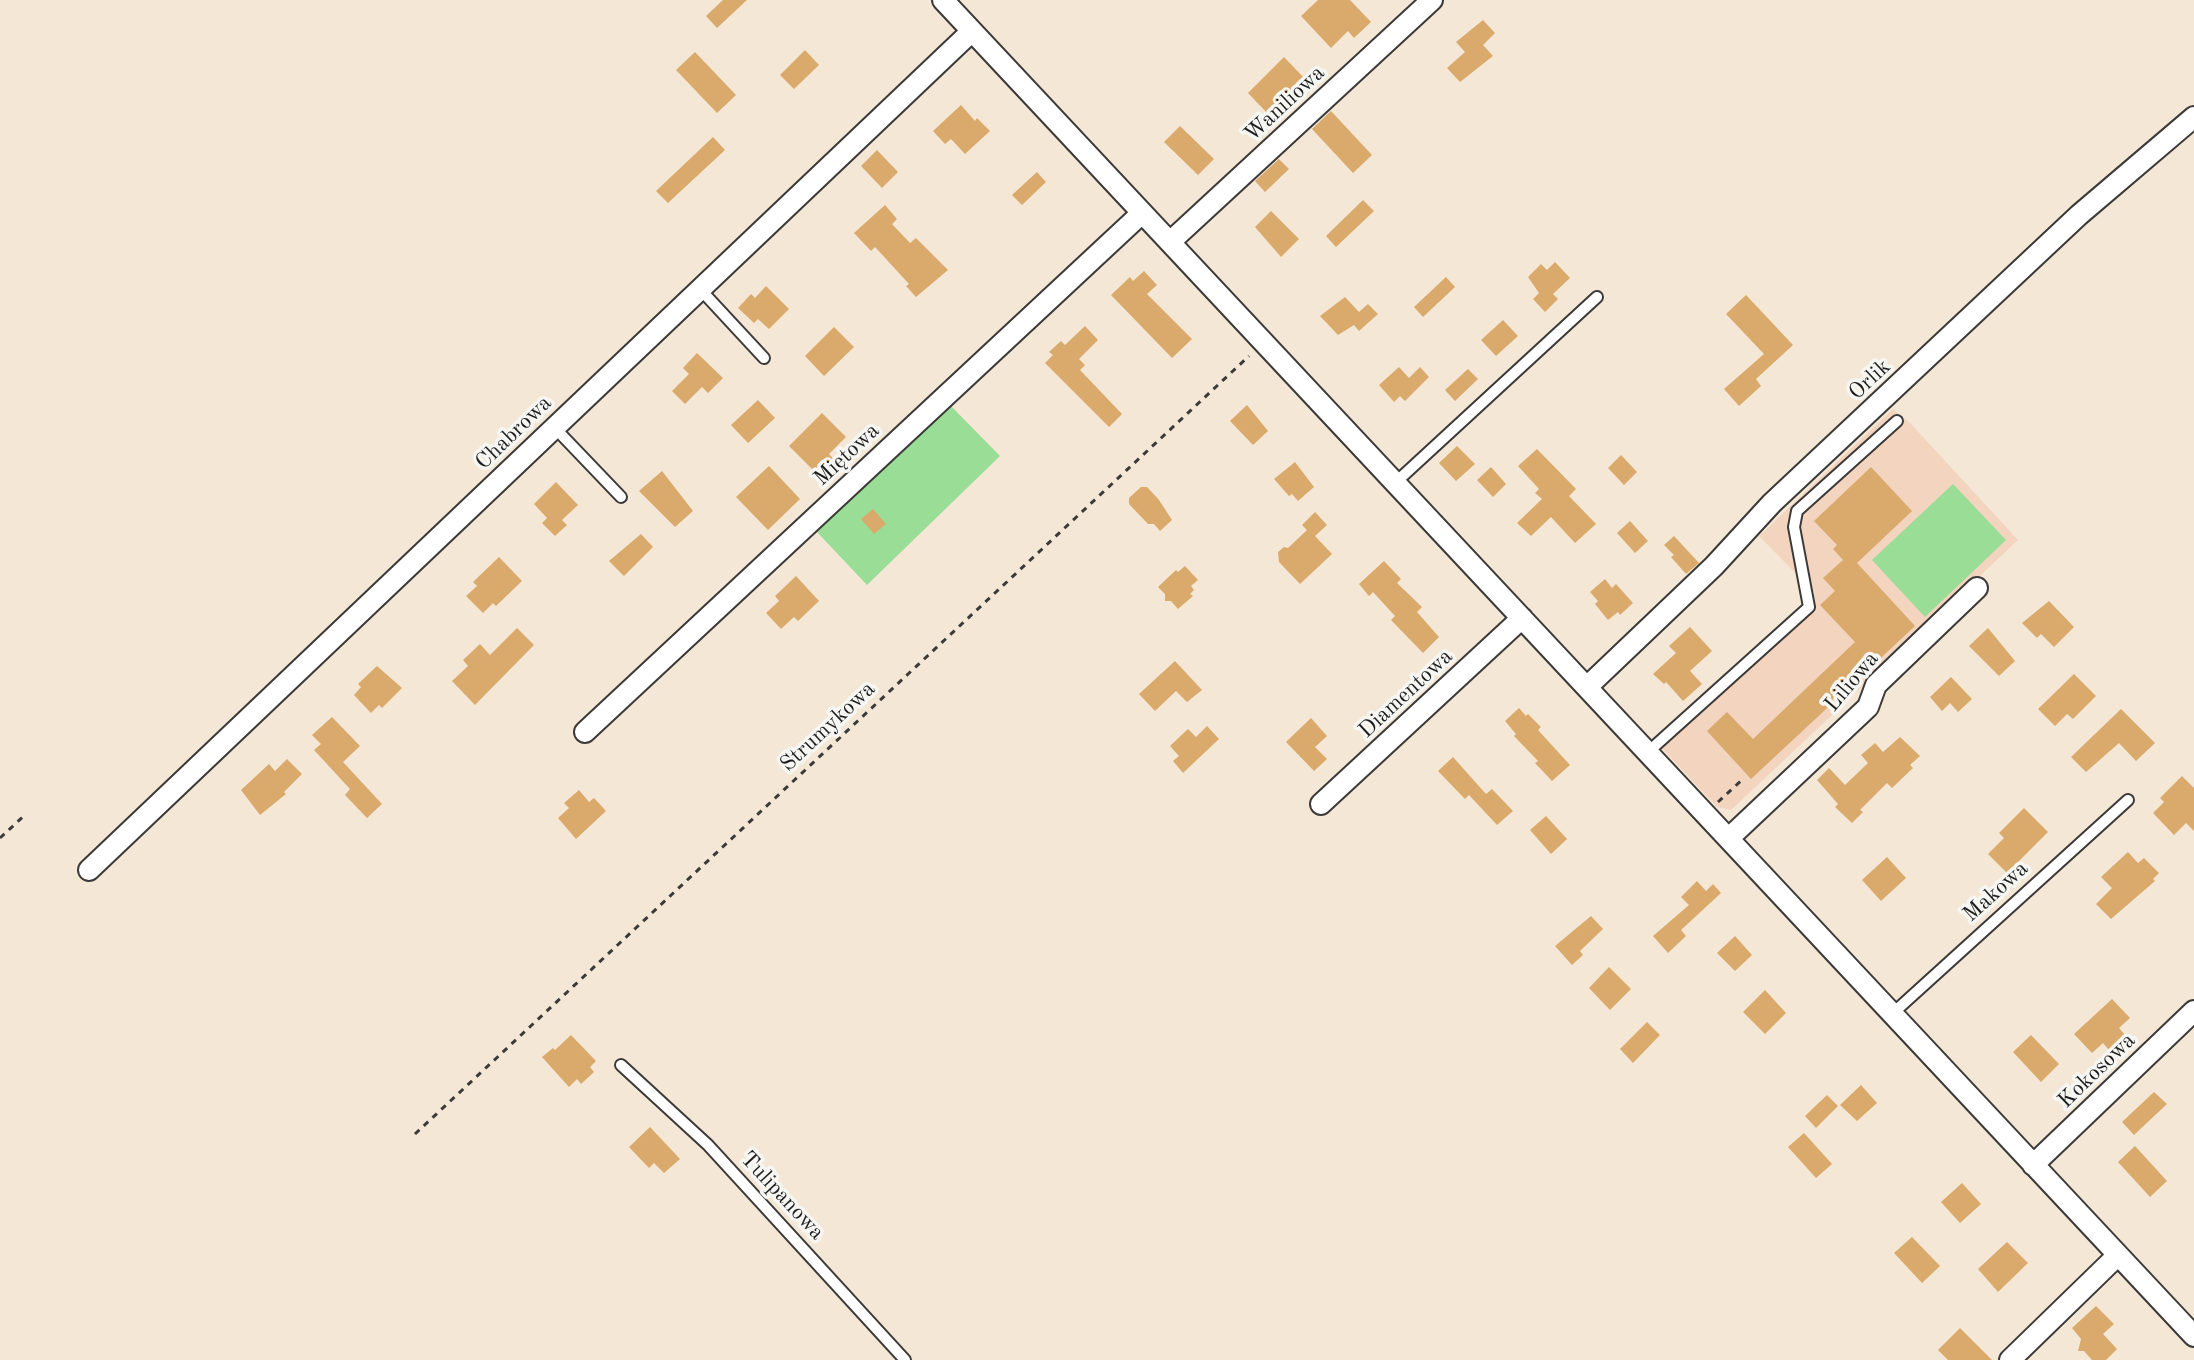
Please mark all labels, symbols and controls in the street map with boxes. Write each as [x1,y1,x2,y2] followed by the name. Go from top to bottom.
[1239,60,1331,148] street label: Waniliowa
[1844,354,1896,406] street label: Orlik
[470,390,558,476] street label: Chabrowa
[809,418,885,492] street label: Miętowa
[1354,644,1458,744] street label: Diamentowa
[1819,647,1885,717] street label: Liliowa
[775,676,881,778] street label: Strumykowa
[1958,856,2034,928] street label: Makowa
[2053,1028,2141,1114] street label: Kokosowa
[734,1146,830,1246] street label: Tulipanowa

